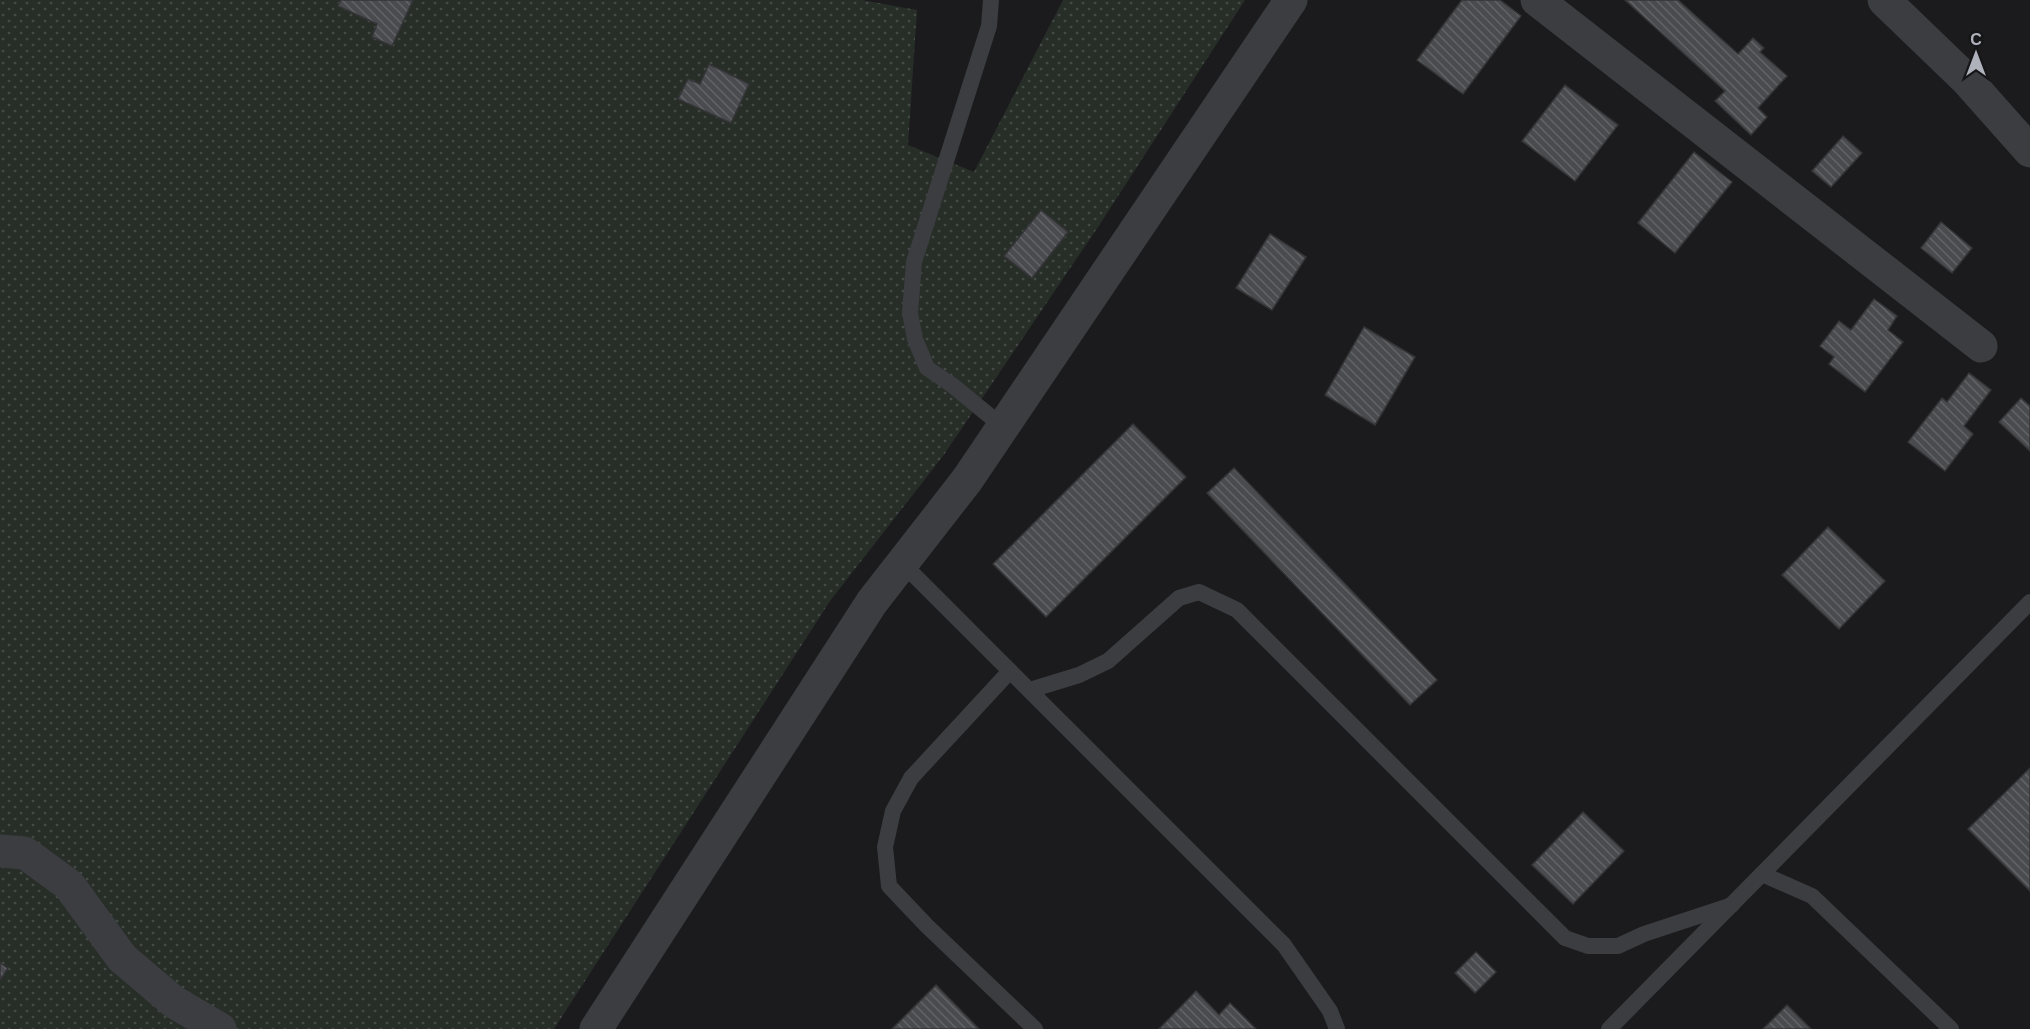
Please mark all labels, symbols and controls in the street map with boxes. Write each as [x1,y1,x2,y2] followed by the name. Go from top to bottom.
[1946,24,2006,84] north arrow
[1970,31,1982,48] text: С

